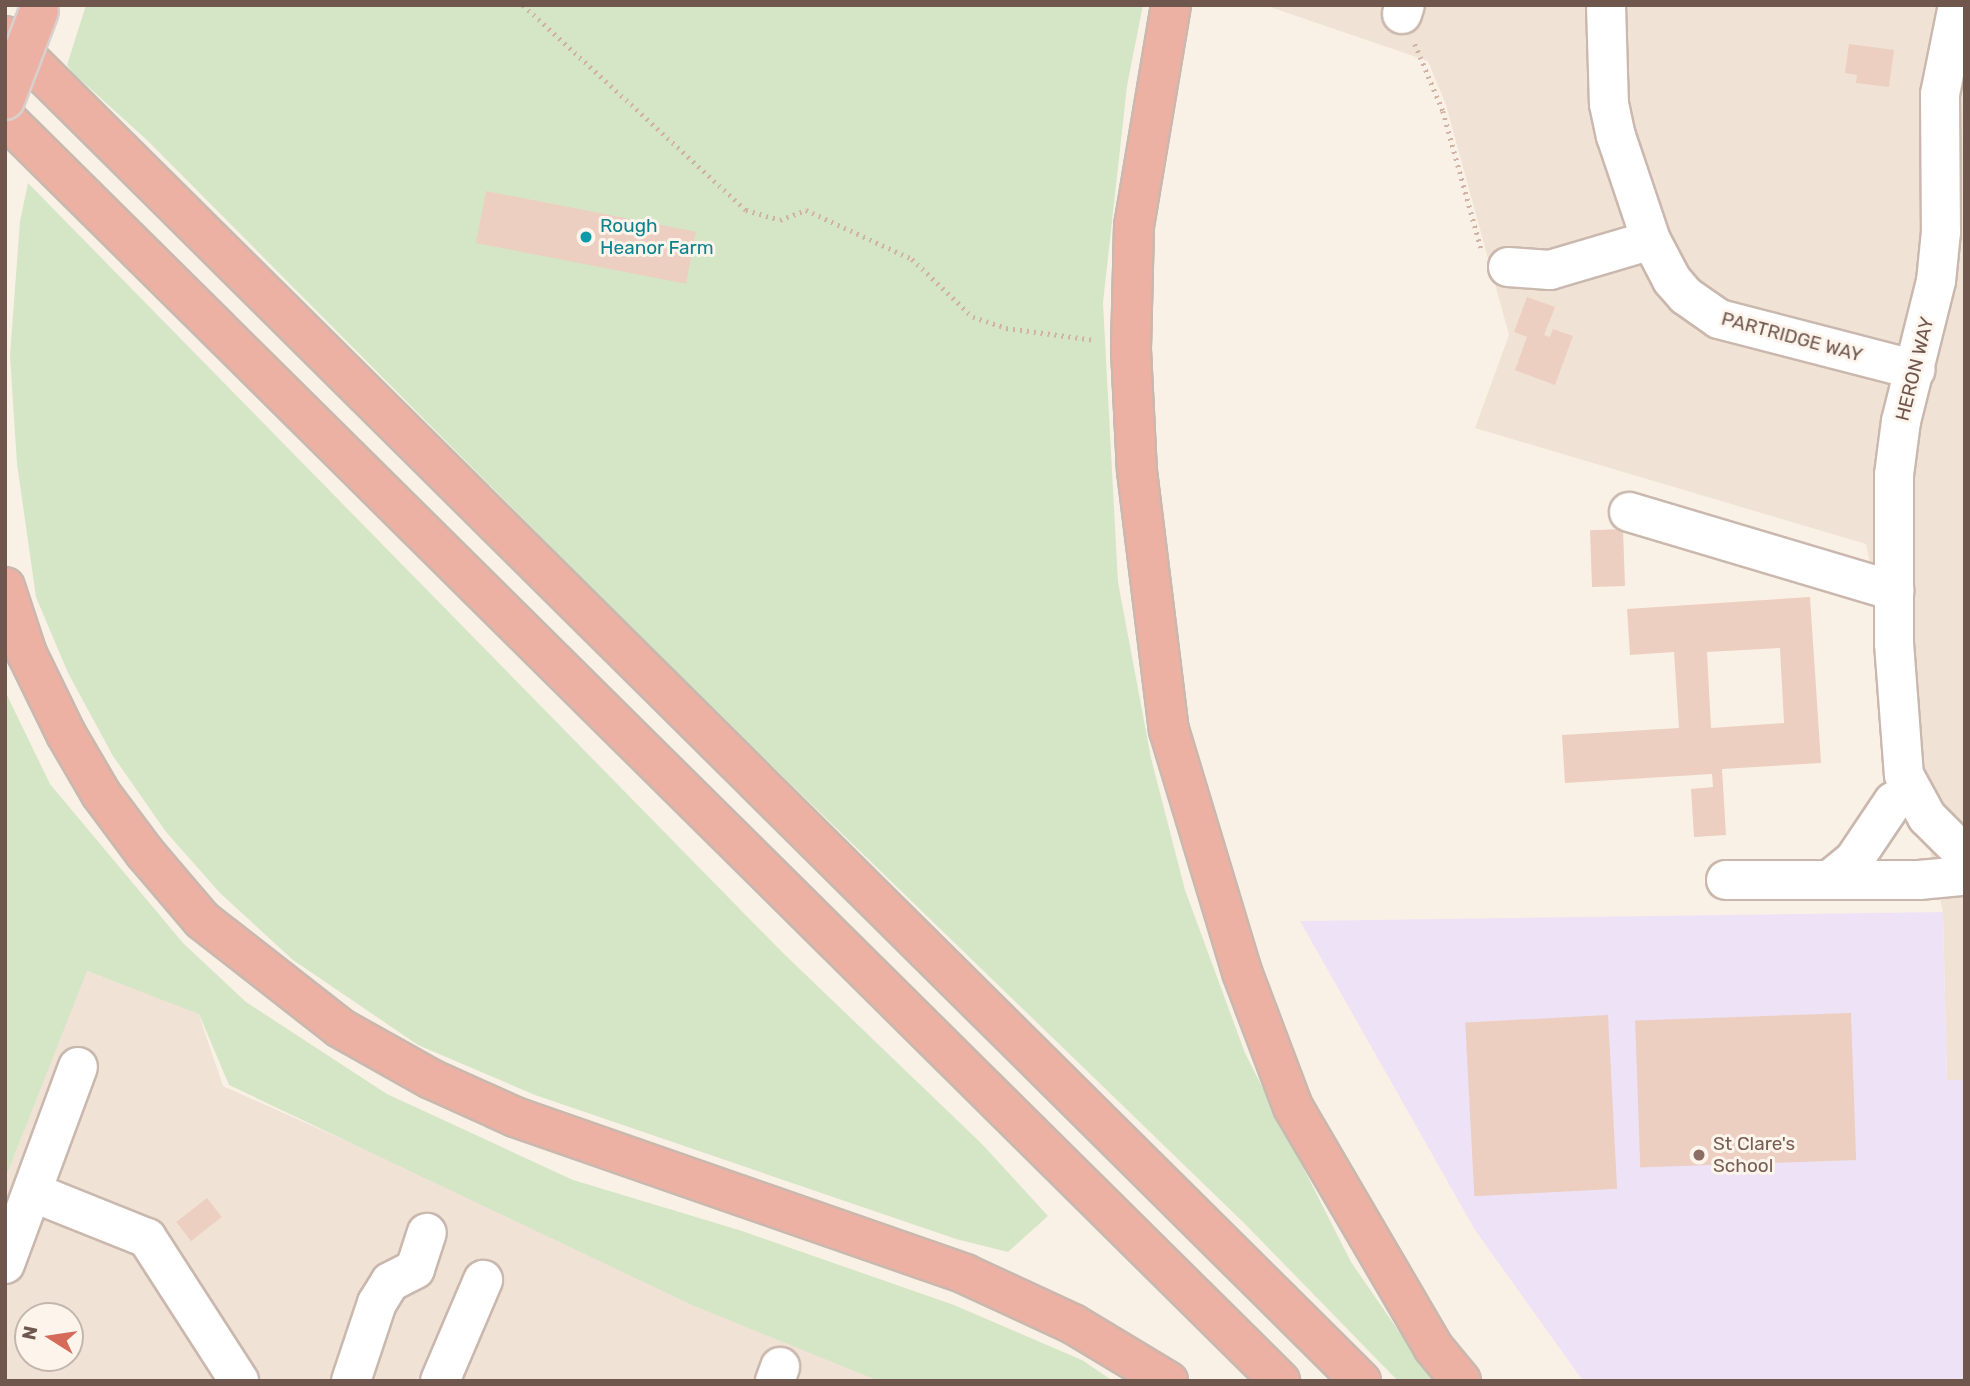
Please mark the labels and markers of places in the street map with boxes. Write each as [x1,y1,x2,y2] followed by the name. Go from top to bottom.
[600,215,714,259] place label: Rough Heanor Farm
[578,229,594,245] marker: Rough Heanor Farm
[1713,1133,1795,1177] place label: St Clare's School
[1691,1147,1707,1163] marker: St Clare's School

